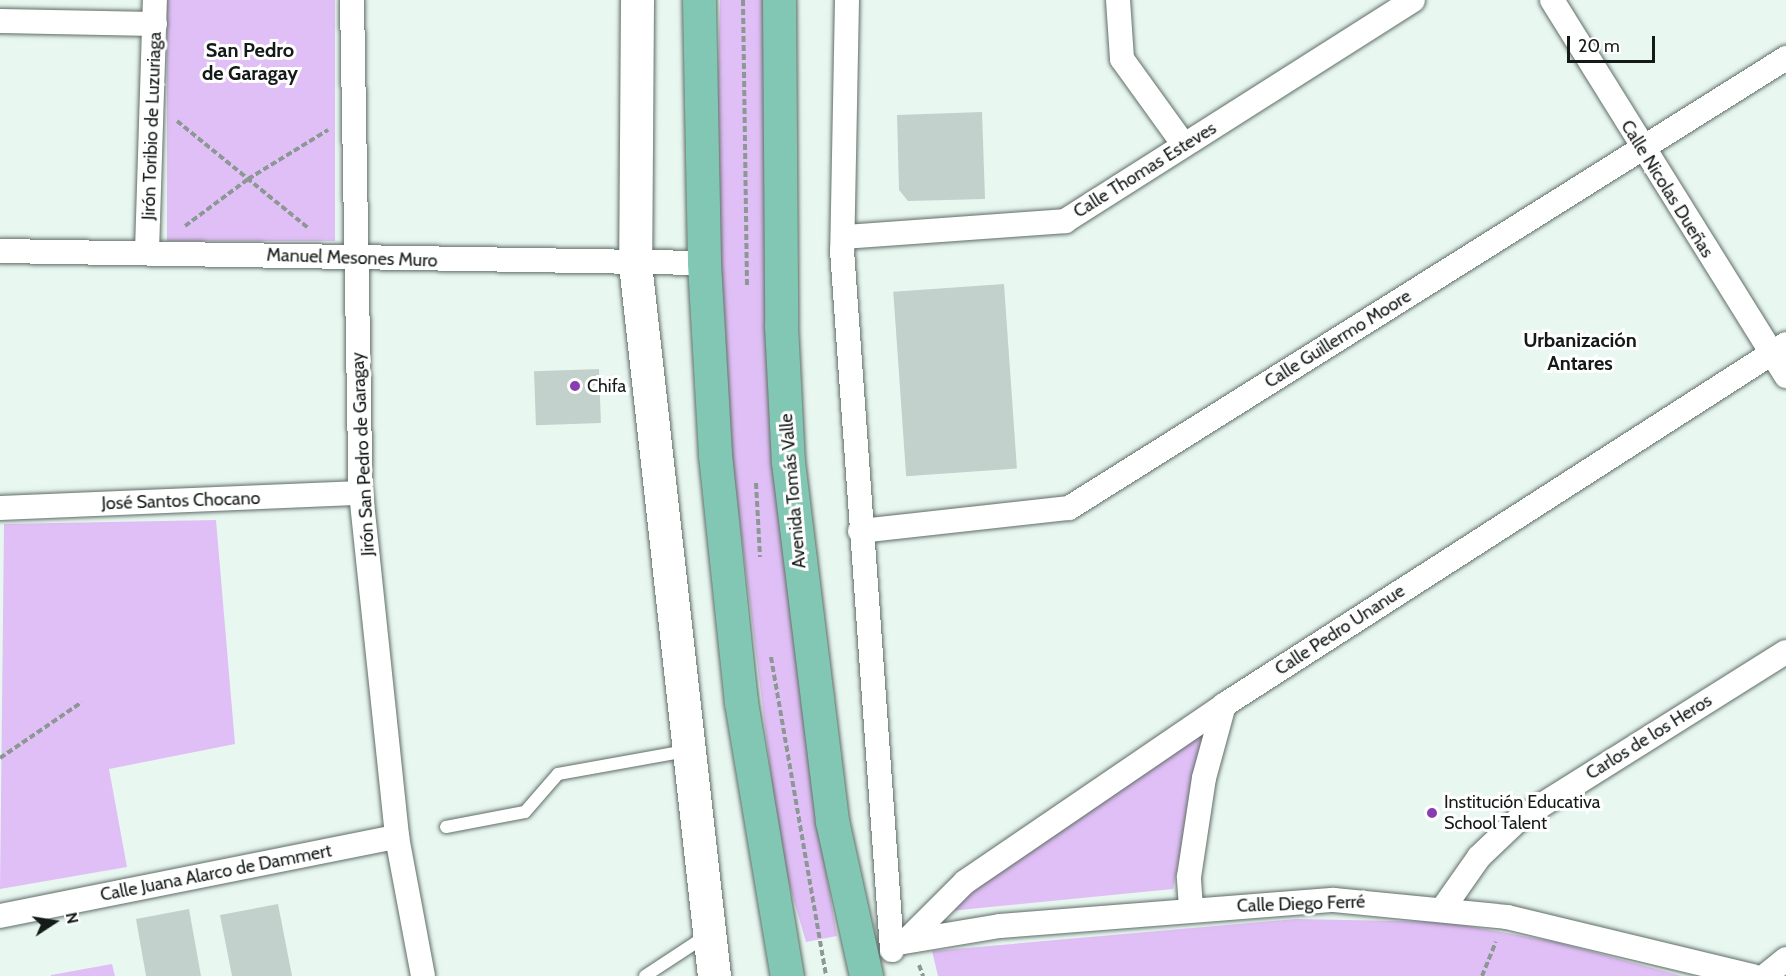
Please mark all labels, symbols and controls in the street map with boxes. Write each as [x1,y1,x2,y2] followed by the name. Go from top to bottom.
[1570,24,1658,62] scale bar
[138,32,166,220] street label: Jirón Toribio de Luzuriaga
[1578,35,1620,57] text: 20 m
[202,39,298,86] district label: San Pedro de Garagay
[1616,116,1718,262] street label: Calle Nicolas Dueñas
[1070,117,1220,223] street label: Calle Thomas Esteves
[266,244,438,272] street label: Manuel Mesones Muro
[1261,285,1415,393] street label: Calle Guillermo Moore
[1523,328,1637,375] district label: Urbanización Antares
[347,351,379,557] street label: Jirón San Pedro de Garagay
[587,375,626,397] place label: Chifa
[568,379,582,393] marker: Chifa
[775,413,811,569] street label: Avenida Tomás Valle
[101,487,261,515] street label: José Santos Chocano
[1271,580,1409,680] street label: Calle Pedro Unanue
[1582,690,1716,784] street label: Carlos de los Heros
[1444,792,1600,834] place label: Institución Educativa School Talent
[1425,806,1439,820] marker: Institución Educativa School Talent
[98,840,334,906] street label: Calle Juana Alarco de Dammert
[1236,891,1366,917] street label: Calle Diego Ferré
[24,892,84,952] north arrow
[62,911,83,926] text: N

